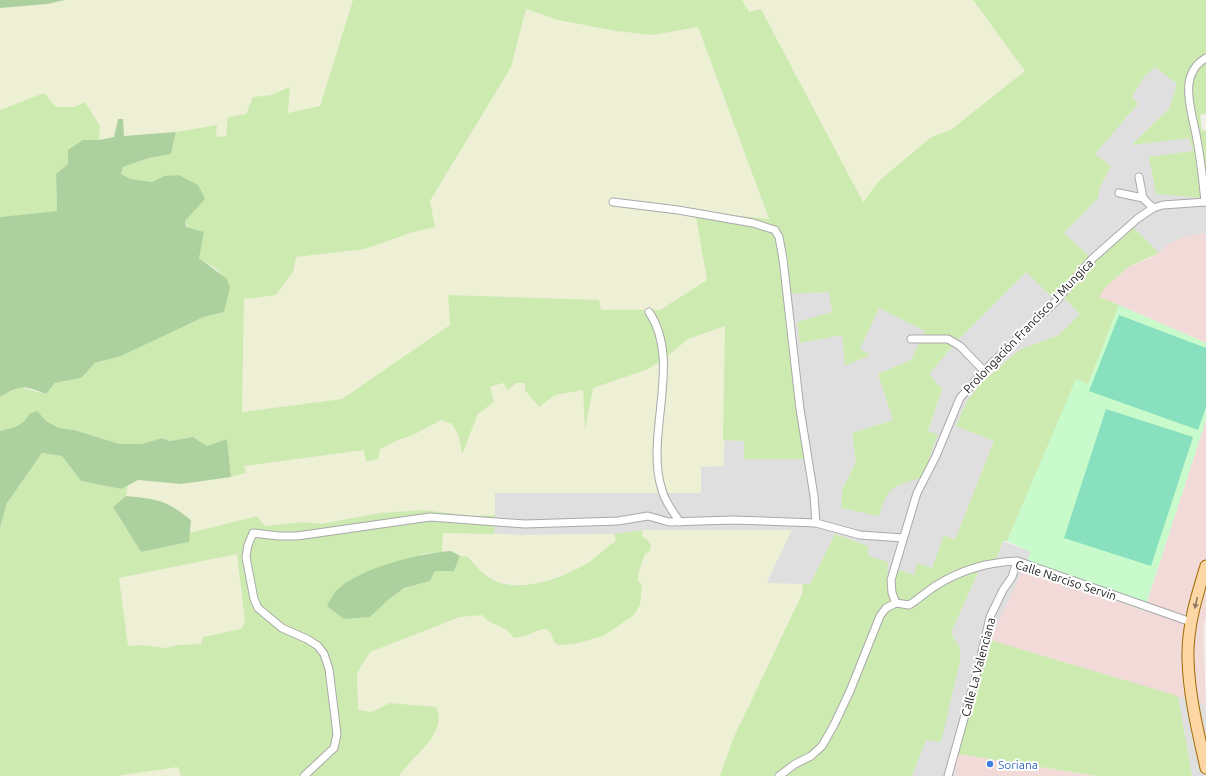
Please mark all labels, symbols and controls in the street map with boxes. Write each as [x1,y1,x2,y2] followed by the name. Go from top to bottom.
[960,256,1096,396] street label: Prolongación Francisco J Mungica
[1014,558,1118,602] street label: Calle Narciso Servin
[1192,597,1198,609] one-way arrow
[959,616,997,718] street label: Calle La Valenciana
[998,758,1038,771] place label: Soriana
[985,759,995,769] marker: Soriana

